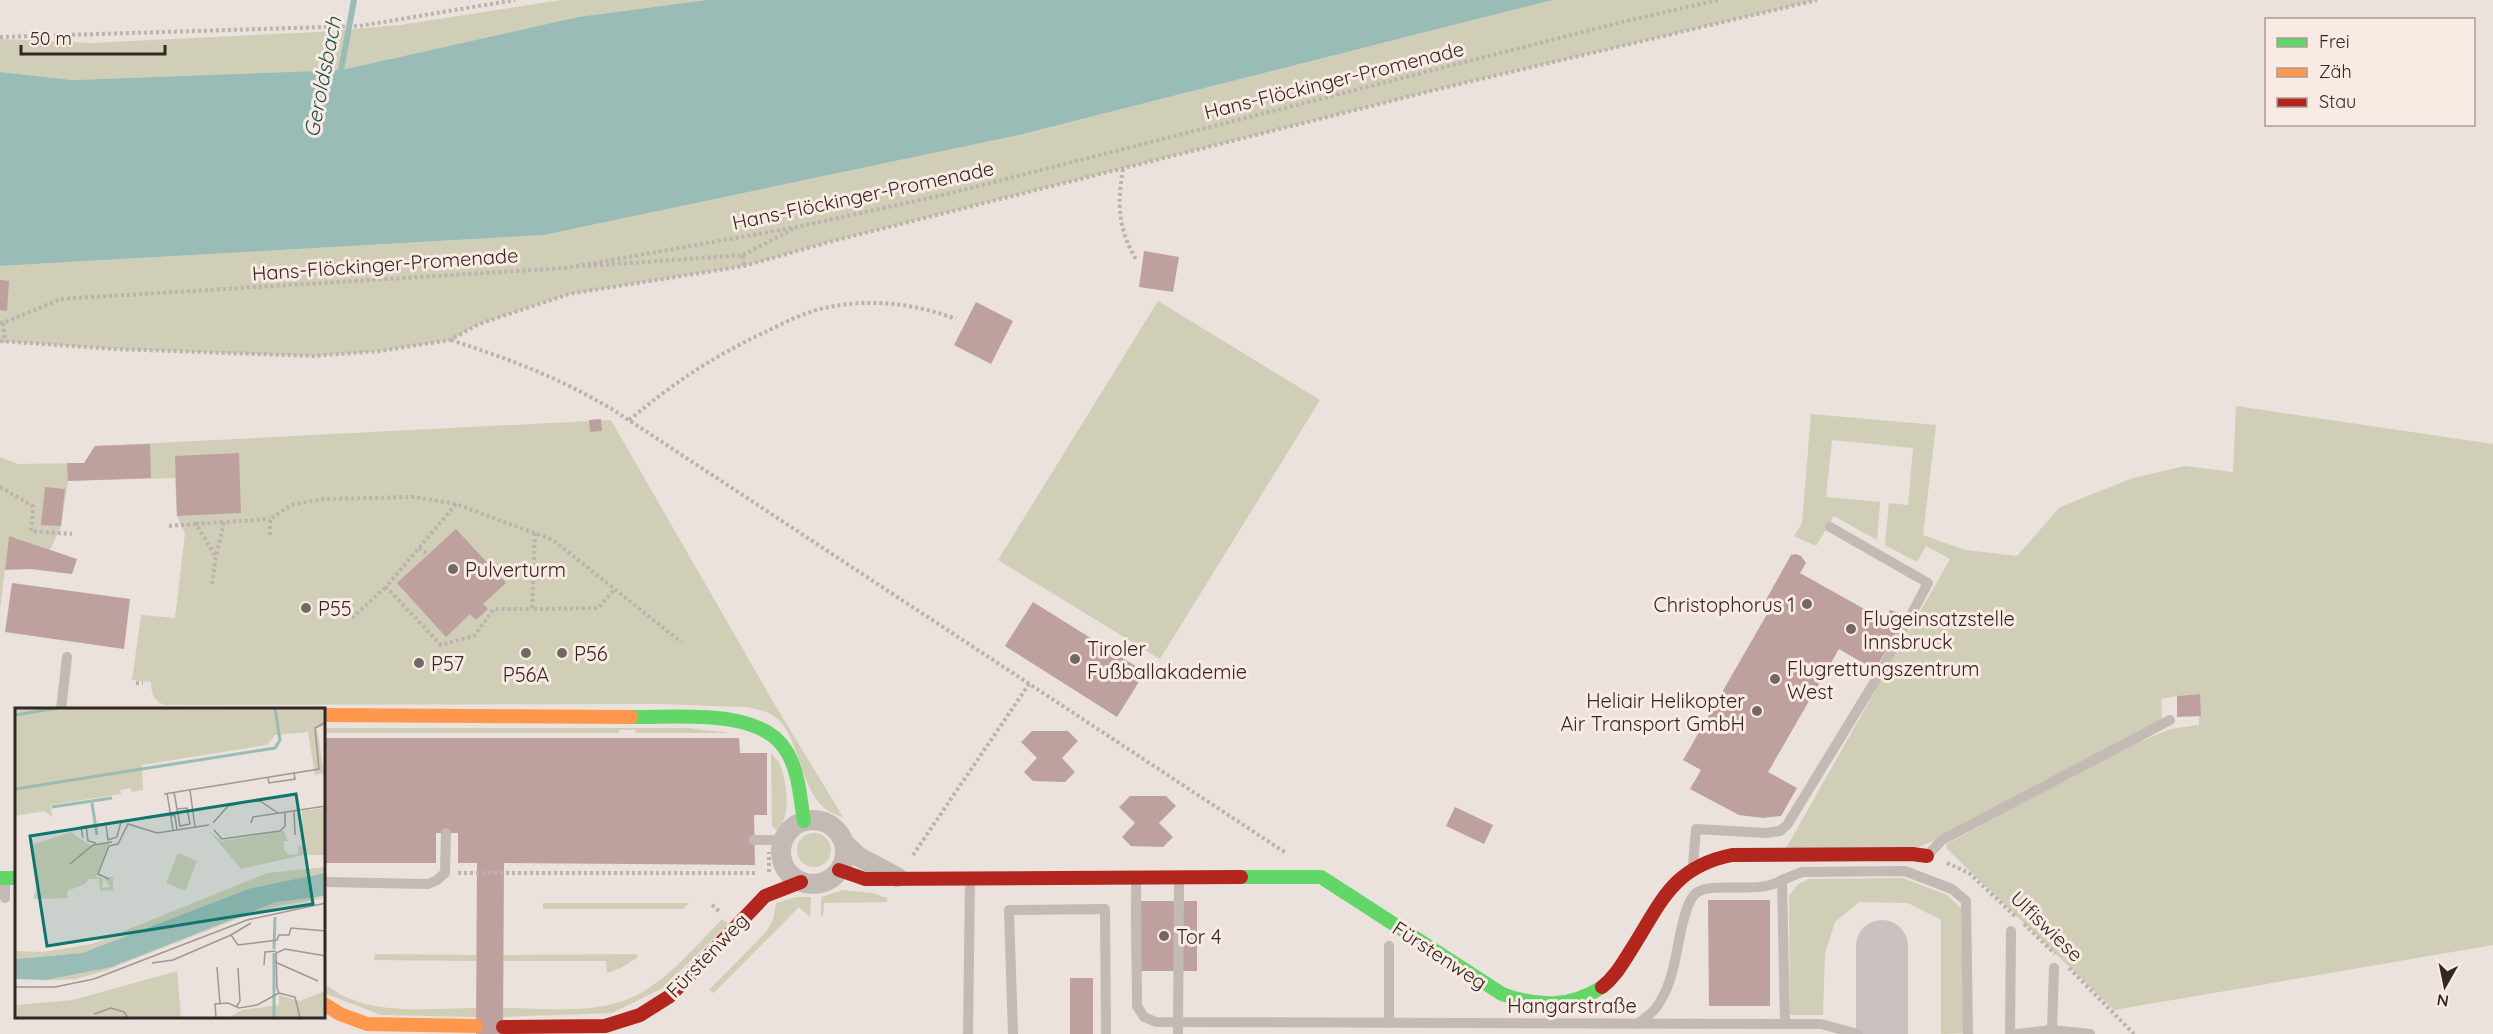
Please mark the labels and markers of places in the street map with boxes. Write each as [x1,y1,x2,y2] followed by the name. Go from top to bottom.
[465,557,566,582] place label: Pulverturm
[446,562,460,576] marker: Pulverturm
[1654,592,1795,617] place label: Christophorus 1
[318,596,352,621] place label: P55
[1800,597,1814,611] marker: Christophorus 1
[299,601,313,615] marker: P55
[1863,606,2015,654] place label: Flugeinsatzstelle Innsbruck
[1844,622,1858,636] marker: Flugeinsatzstelle Innsbruck
[1087,636,1247,684] place label: Tiroler Fußballakademie
[574,641,608,666] place label: P56
[519,646,533,660] marker: P56A
[555,646,569,660] marker: P56
[431,651,464,676] place label: P57
[1068,652,1082,666] marker: Tiroler Fußballakademie
[412,656,426,670] marker: P57
[1787,656,1980,704] place label: Flugrettungszentrum West
[503,662,549,687] place label: P56A
[1768,672,1782,686] marker: Flugrettungszentrum West
[1560,688,1745,736] place label: Heliair Helikopter Air Transport GmbH
[1750,704,1764,718] marker: Heliair Helikopter Air Transport GmbH
[1176,924,1221,949] place label: Tor 4
[1157,929,1171,943] marker: Tor 4

